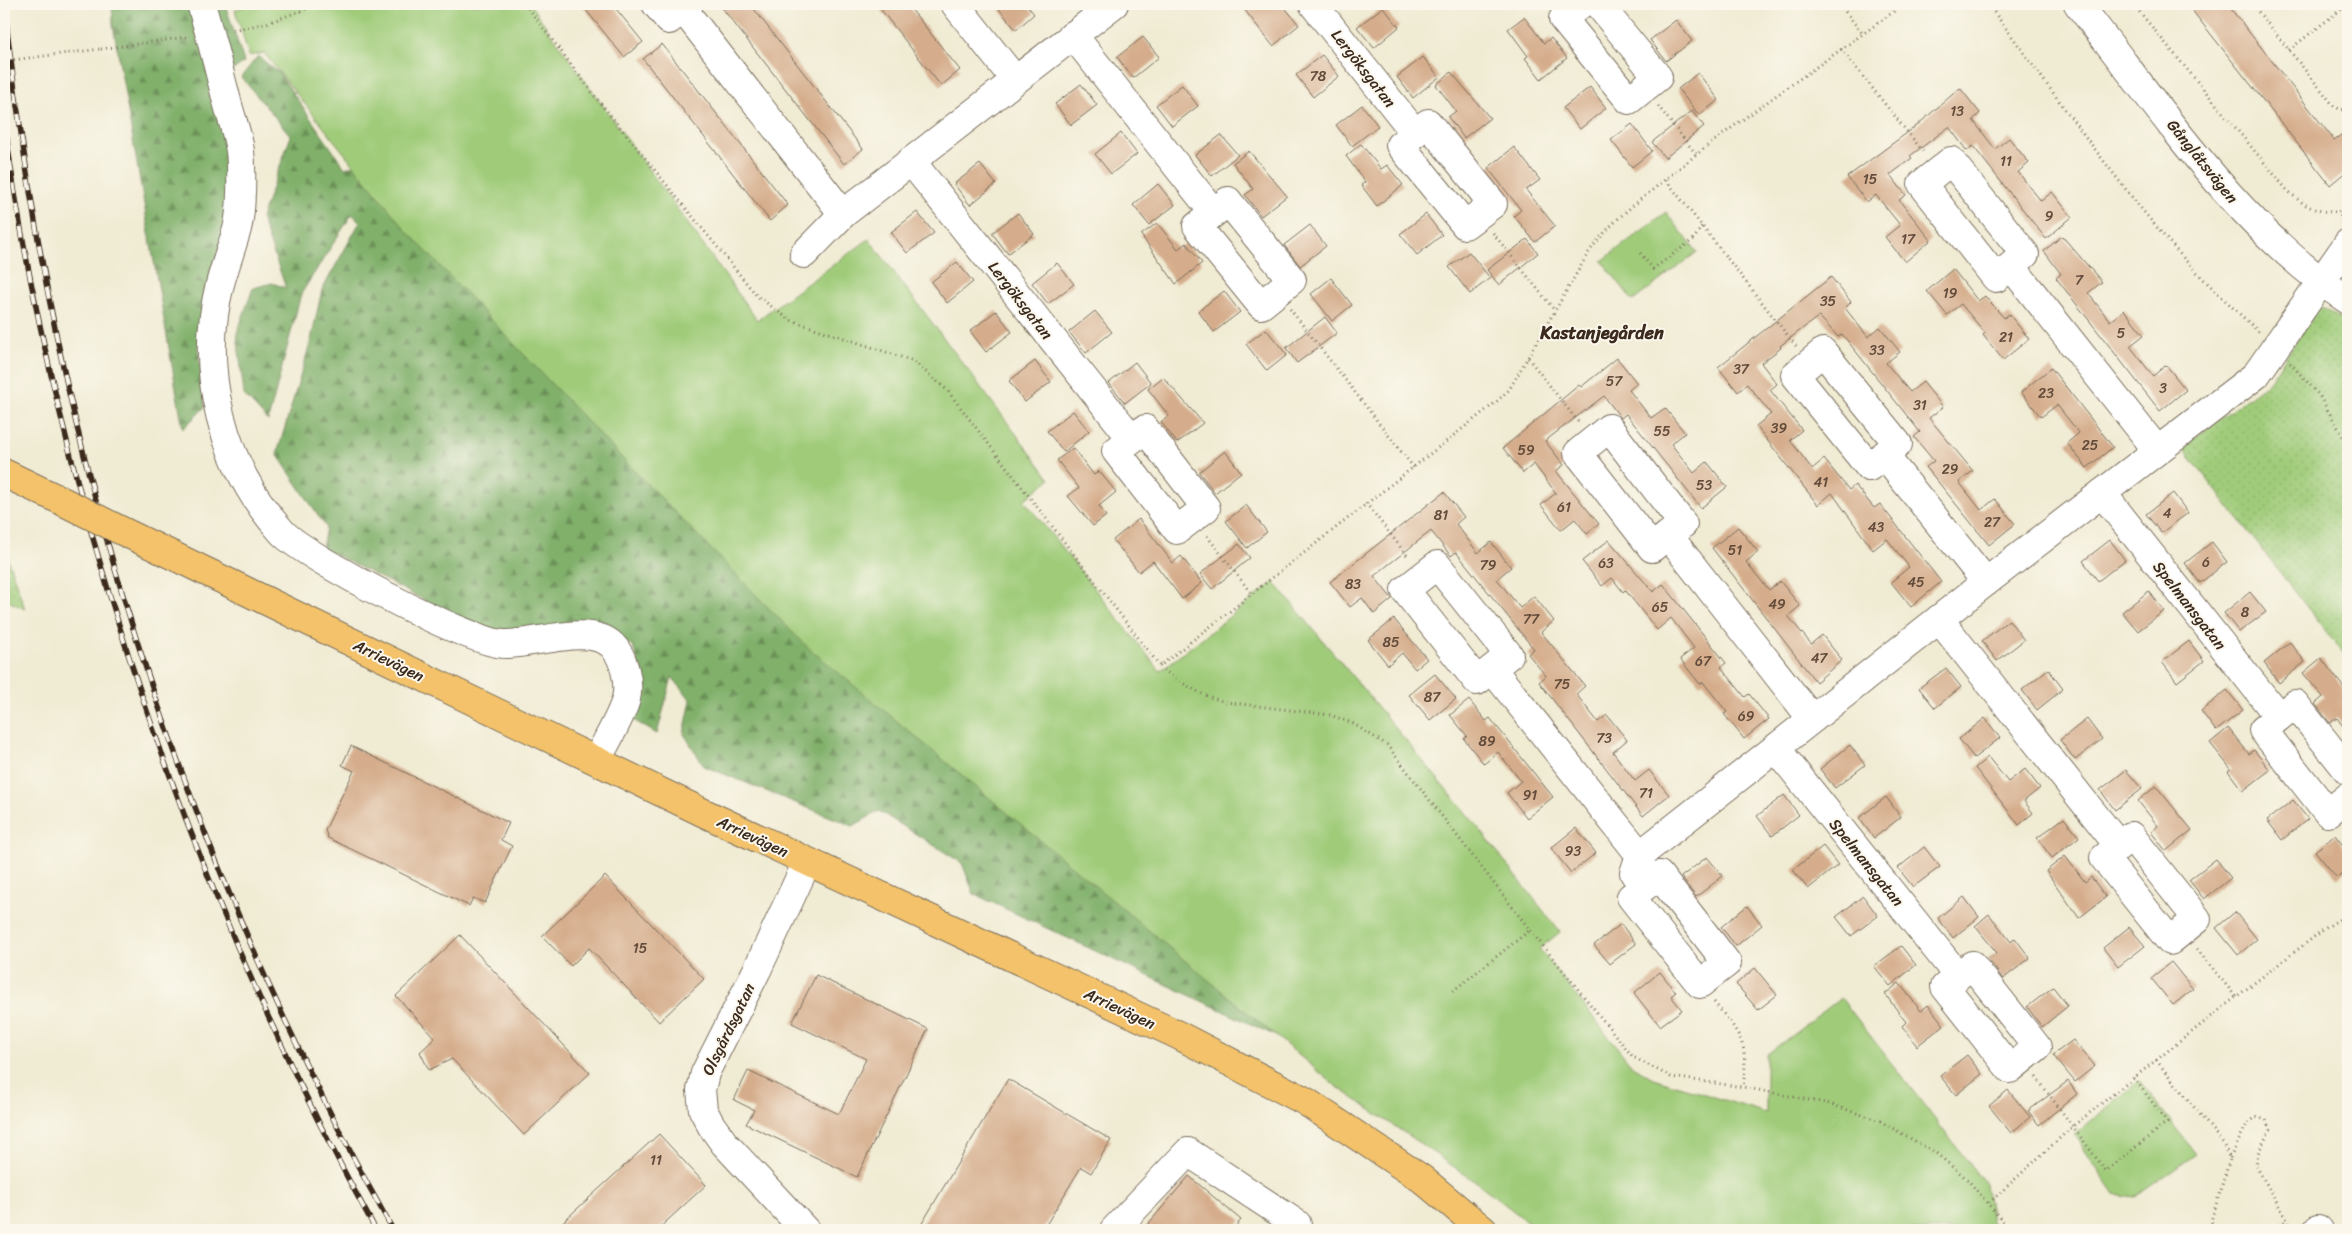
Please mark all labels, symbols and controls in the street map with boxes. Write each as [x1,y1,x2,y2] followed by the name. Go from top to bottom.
[1323,23,1404,114] street label: Lergöksgatan
[1310,64,1327,89] house number: 78
[1950,99,1964,124] house number: 13
[2159,113,2246,210] street label: Gånglåtsvägen
[2000,149,2012,174] house number: 11
[1863,167,1878,192] house number: 15
[2045,204,2054,229] house number: 9
[1901,227,1916,252] house number: 17
[980,255,1061,346] street label: Lergöksgatan
[2075,268,2084,293] house number: 7
[1943,281,1958,306] house number: 19
[1820,289,1837,314] house number: 35
[1539,317,1664,349] district label: Kastanjegården
[2117,321,2126,346] house number: 5
[1999,325,2013,350] house number: 21
[1869,338,1885,363] house number: 33
[1733,357,1750,382] house number: 37
[1606,369,1623,394] house number: 57
[2159,376,2167,401] house number: 3
[2038,381,2054,406] house number: 23
[1913,393,1927,418] house number: 31
[1771,416,1788,441] house number: 39
[1653,419,1671,444] house number: 55
[2082,433,2099,458] house number: 25
[1517,438,1535,463] house number: 59
[1942,457,1959,482] house number: 29
[1814,470,1828,495] house number: 41
[1696,473,1712,498] house number: 53
[1557,495,1571,520] house number: 61
[2163,501,2172,526] house number: 4
[1434,503,1448,528] house number: 81
[1984,510,2001,535] house number: 27
[1868,515,1885,540] house number: 43
[1728,538,1742,563] house number: 51
[2202,550,2210,575] house number: 6
[1598,551,1614,576] house number: 63
[1480,553,1497,578] house number: 79
[2145,554,2234,657] street label: Spelmansgatan
[1907,570,1925,595] house number: 45
[1345,572,1361,597] house number: 83
[1768,592,1786,617] house number: 49
[1652,595,1669,620] house number: 65
[2241,600,2250,625] house number: 8
[1523,607,1540,632] house number: 77
[347,630,430,690] street label: Arrievägen
[1383,630,1400,655] house number: 85
[1811,646,1828,671] house number: 47
[1695,649,1712,674] house number: 67
[1554,672,1571,697] house number: 75
[1424,685,1441,710] house number: 87
[1738,704,1755,729] house number: 69
[1596,726,1612,751] house number: 73
[1478,729,1496,754] house number: 89
[1639,781,1653,806] house number: 71
[1523,783,1537,808] house number: 91
[711,807,794,866] street label: Arrievägen
[1822,811,1912,913] street label: Spelmansgatan
[1565,839,1581,864] house number: 93
[633,936,648,961] house number: 15
[694,978,763,1080] street label: Olsgårdsgatan
[1078,979,1161,1038] street label: Arrievägen
[650,1148,662,1173] house number: 11

